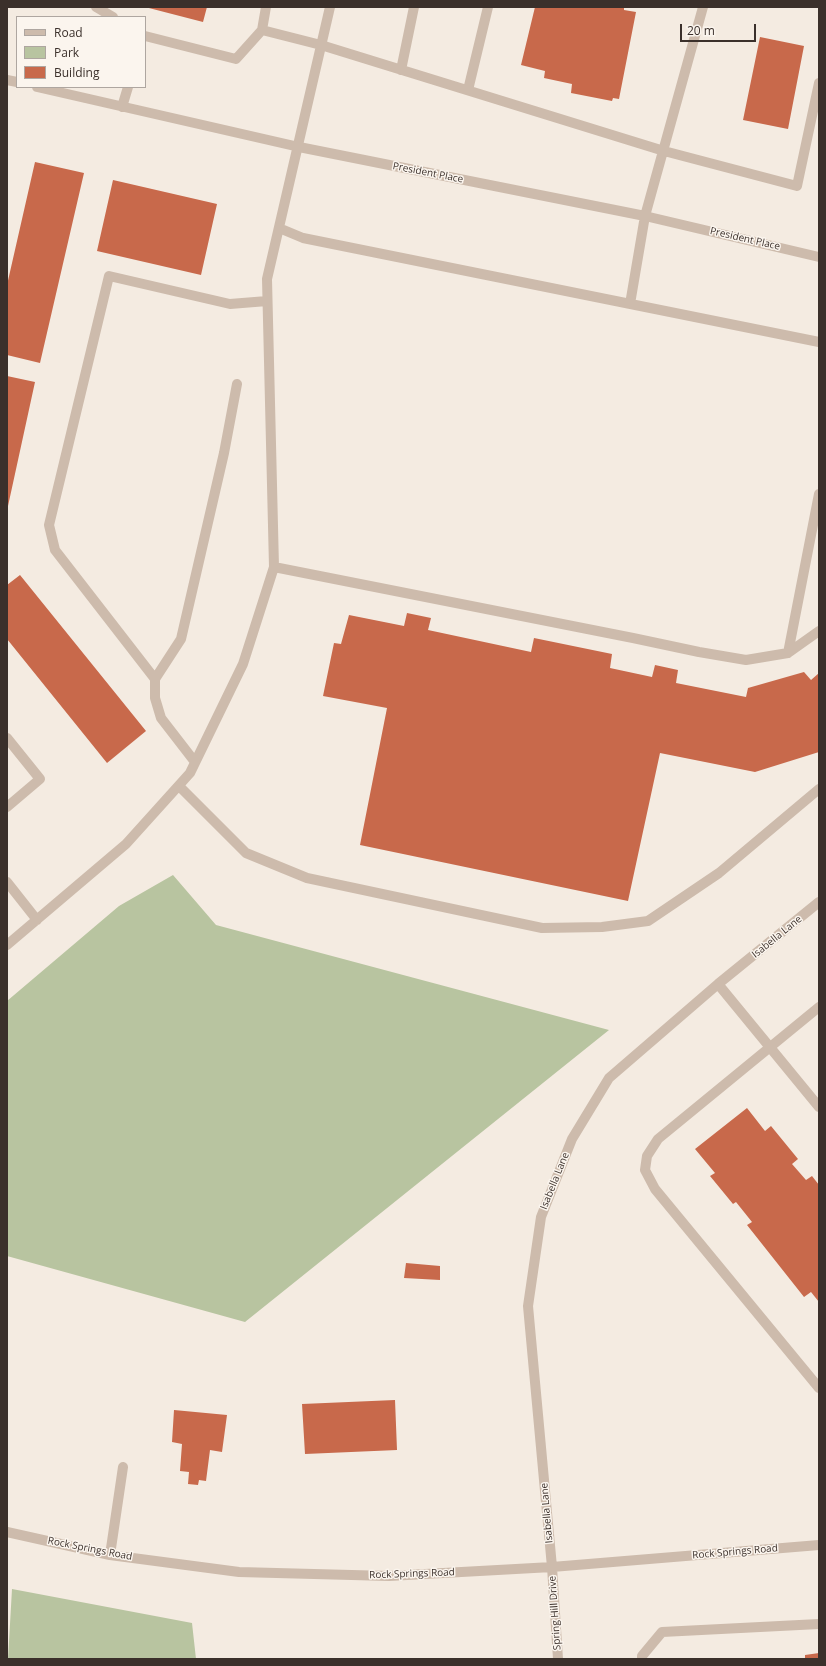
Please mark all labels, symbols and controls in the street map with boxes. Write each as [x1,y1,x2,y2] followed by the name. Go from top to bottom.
[16,16,146,88] legend
[682,16,758,42] scale bar
[687,22,715,39] text: 20 m
[54,24,83,41] text: Road
[54,44,79,61] text: Park
[54,64,99,81] text: Building
[392,160,464,186] street label: President Place
[709,225,781,253] street label: President Place
[750,913,804,961] street label: Isabella Lane
[538,1151,572,1211] street label: Isabella Lane
[538,1482,556,1544] street label: Isabella Lane
[47,1535,133,1563] street label: Rock Springs Road
[692,1542,778,1562] street label: Rock Springs Road
[369,1567,455,1581] street label: Rock Springs Road
[546,1575,564,1651] street label: Spring Hill Drive

